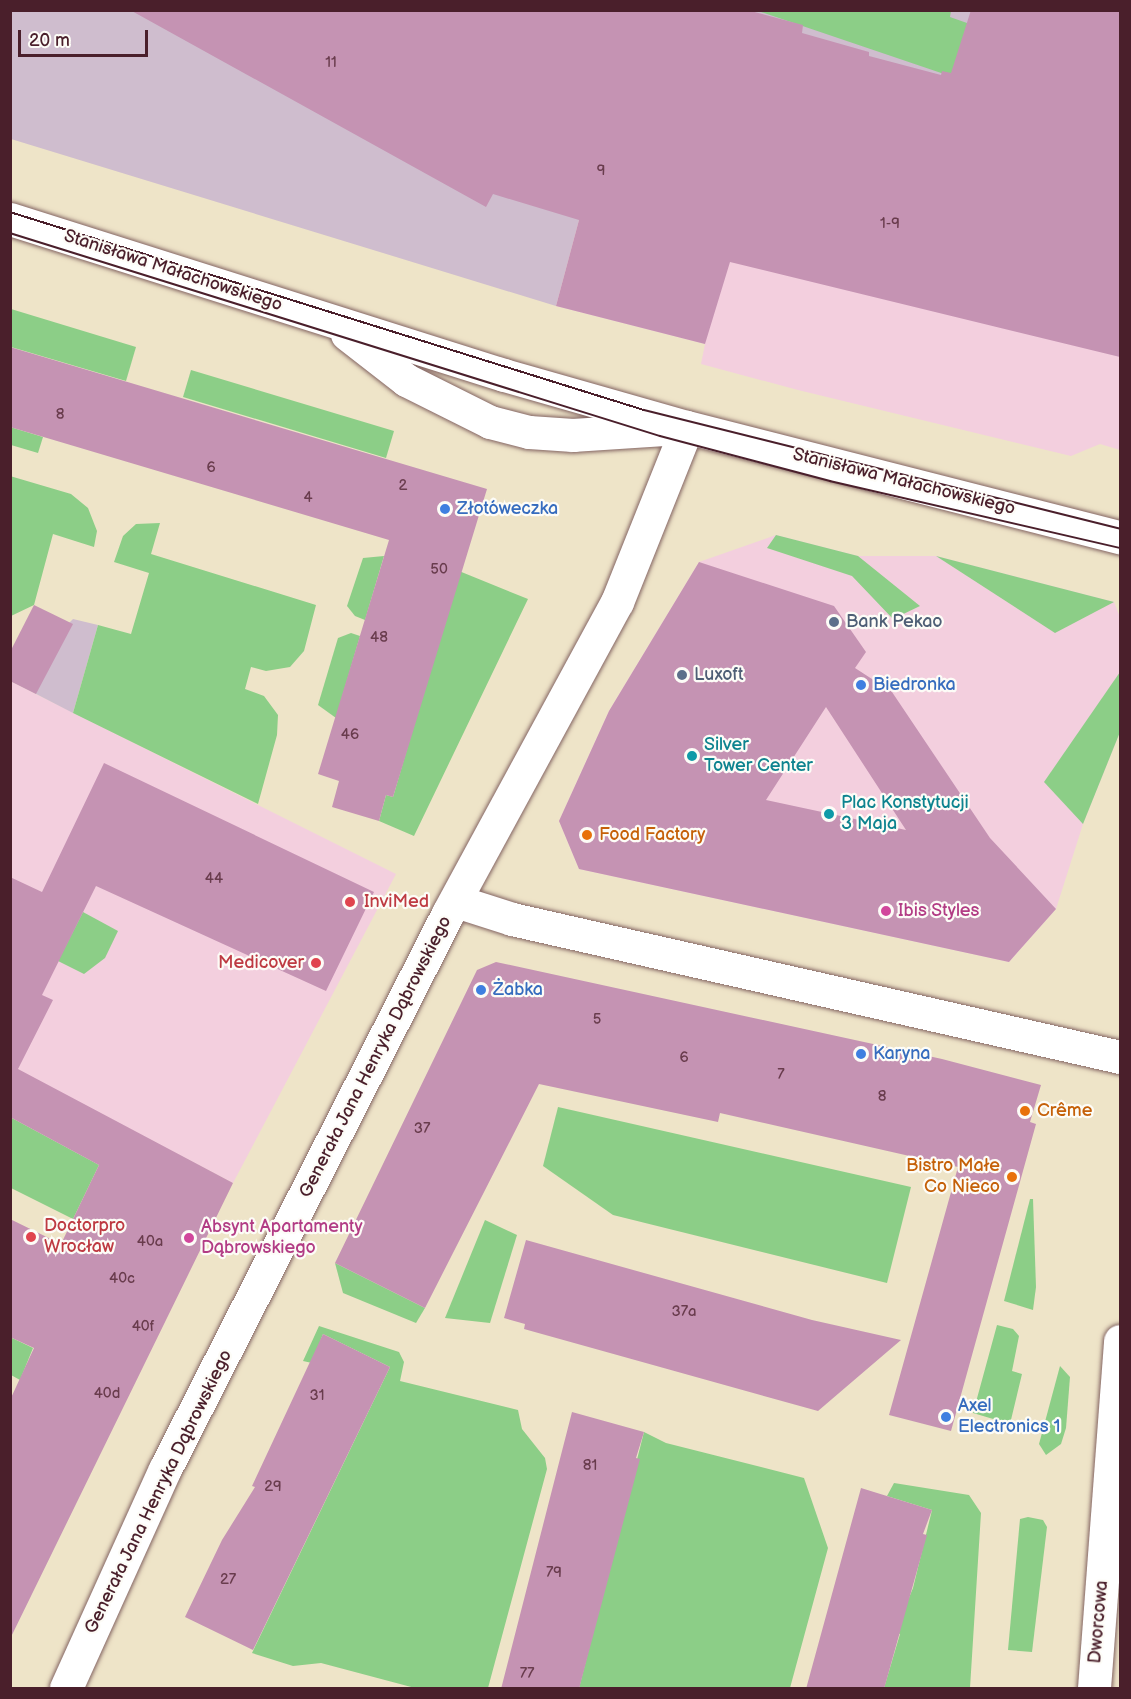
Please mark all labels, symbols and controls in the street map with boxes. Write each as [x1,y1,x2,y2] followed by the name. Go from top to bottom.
[21,18,152,56] scale bar
[29,30,70,51] text: 20 m
[325,54,337,72] house number: 11
[597,162,605,180] house number: 9
[880,215,900,233] house number: 1-9
[61,225,285,317] street label: Stanisława Małachowskiego
[56,406,64,424] house number: 8
[791,444,1017,520] street label: Stanisława Małachowskiego
[206,459,216,477] house number: 6
[399,477,407,495] house number: 2
[303,489,313,507] house number: 4
[457,498,558,520] place label: Złotóweczka
[438,502,452,516] marker: Złotóweczka
[430,561,448,579] house number: 50
[846,611,943,633] place label: Bank Pekao
[827,615,841,629] marker: Bank Pekao
[370,629,388,647] house number: 48
[694,664,743,686] place label: Luxoft
[675,668,689,682] marker: Luxoft
[873,674,956,696] place label: Biedronka
[854,678,868,692] marker: Biedronka
[341,726,359,744] house number: 46
[704,735,813,777] place label: Silver Tower Center
[685,749,699,763] marker: Silver Tower Center
[841,793,969,836] place label: Plac Konstytucji 3 Maja
[822,807,836,821] marker: Plac Konstytucji 3 Maja
[599,824,706,846] place label: Food Factory
[580,828,594,842] marker: Food Factory
[205,870,223,888] house number: 44
[364,891,429,913] place label: InviMed
[341,893,359,911] marker: InviMed
[898,900,980,922] place label: Ibis Styles
[879,904,893,918] marker: Ibis Styles
[295,912,457,1202] street label: Generała Jana Henryka Dąbrowskiego
[218,952,304,974] place label: Medicover
[309,956,323,970] marker: Medicover
[493,979,543,1001] place label: Żabka
[474,983,488,997] marker: Żabka
[593,1011,601,1029] house number: 5
[873,1043,930,1065] place label: Karyna
[854,1047,868,1061] marker: Karyna
[679,1049,689,1067] house number: 6
[777,1066,785,1084] house number: 7
[878,1088,886,1106] house number: 8
[1037,1100,1092,1122] place label: Crême
[1018,1104,1032,1118] marker: Crême
[414,1120,430,1138] house number: 37
[906,1156,1000,1198] place label: Bistro Małe Co Nieco
[1005,1170,1019,1184] marker: Bistro Małe Co Nieco
[44,1216,125,1258] place label: Doctorpro Wrocław
[201,1217,363,1260] place label: Absynt Apartamenty Dąbrowskiego
[22,1228,40,1246] marker: Doctorpro Wrocław
[182,1231,196,1245] marker: Absynt Apartamenty Dąbrowskiego
[137,1233,163,1251] house number: 40a
[109,1270,135,1288] house number: 40c
[671,1303,697,1321] house number: 37a
[132,1318,154,1336] house number: 40f
[80,1346,238,1638] street label: Generała Jana Henryka Dąbrowskiego
[94,1385,120,1403] house number: 40d
[309,1387,325,1405] house number: 31
[958,1396,1061,1438] place label: Axel Electronics 1
[939,1410,953,1424] marker: Axel Electronics 1
[583,1457,597,1475] house number: 81
[264,1478,282,1496] house number: 29
[546,1564,562,1582] house number: 79
[220,1571,236,1589] house number: 27
[1085,1580,1113,1664] street label: Dworcowa
[520,1665,534,1683] house number: 77

